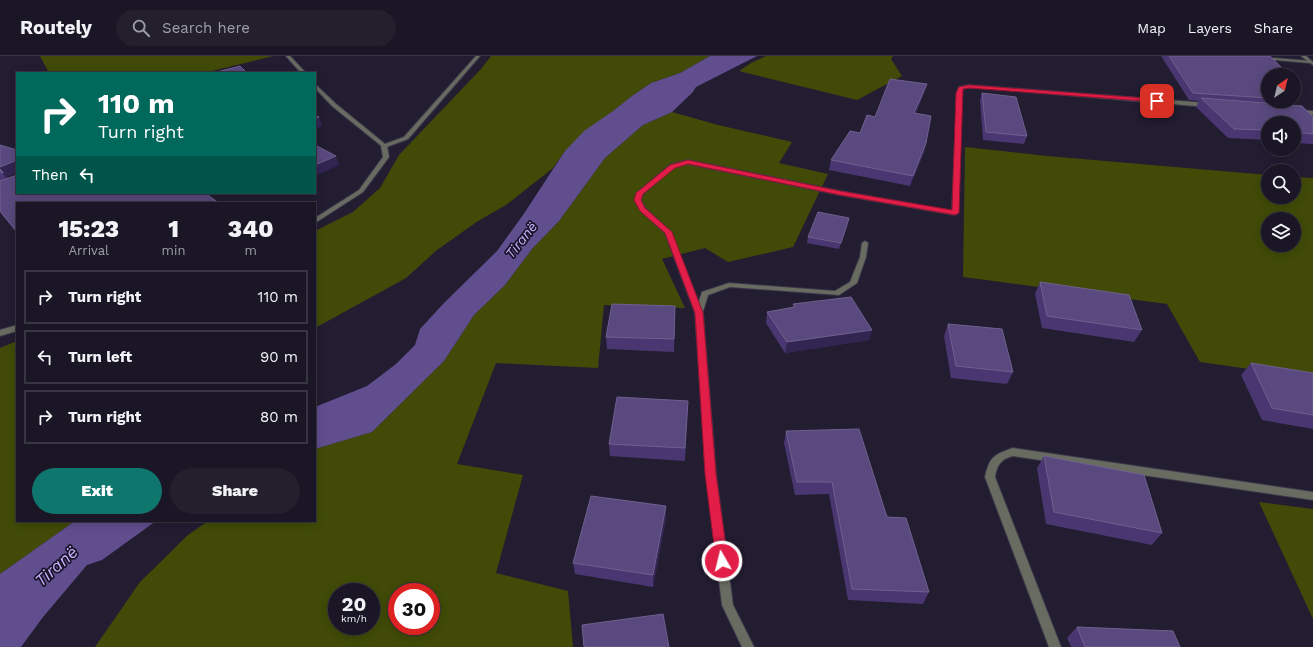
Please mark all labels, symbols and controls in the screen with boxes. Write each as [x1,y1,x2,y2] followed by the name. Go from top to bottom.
[116,10,396,46] search box
[20,16,92,39] text: Routely
[130,17,152,39] icon: search
[162,19,250,37] text: Search here
[1137,20,1166,36] text: Map
[1188,20,1232,36] text: Layers
[1254,20,1293,36] text: Share
[1261,68,1301,108] north arrow
[1261,68,1301,252] map controls
[1140,84,1174,118] pin
[98,87,175,120] text: 110 m
[32,88,84,140] icon: right
[1146,90,1168,112] icon: arrive
[1261,116,1301,156] button: sound
[98,121,184,142] text: Turn right
[76,164,98,186] icon: left
[1261,164,1301,204] button: search
[32,166,68,184] text: Then
[1261,212,1301,252] button: layers
[58,215,119,243] text: 15:23
[168,215,179,243] text: 1
[228,215,274,243] text: 340
[502,219,540,261] water label: Tiranë
[68,243,109,258] text: Arrival
[162,243,185,258] text: min
[245,243,257,258] text: m
[34,286,56,308] icon: right
[68,288,141,306] text: Turn right
[258,288,298,306] text: 110 m
[34,346,56,368] icon: left
[68,348,132,366] text: Turn left
[260,348,298,366] text: 90 m
[34,406,56,428] icon: right
[68,408,141,426] text: Turn right
[260,408,298,426] text: 80 m
[32,468,162,514] button: Exit
[170,468,300,514] button: Share
[701,540,743,582] position arrow
[30,542,82,590] water label: Tiranë
[388,583,440,635] speed limit sign: 30
[342,592,366,616] text: 20
[341,613,367,624] text: km/h

